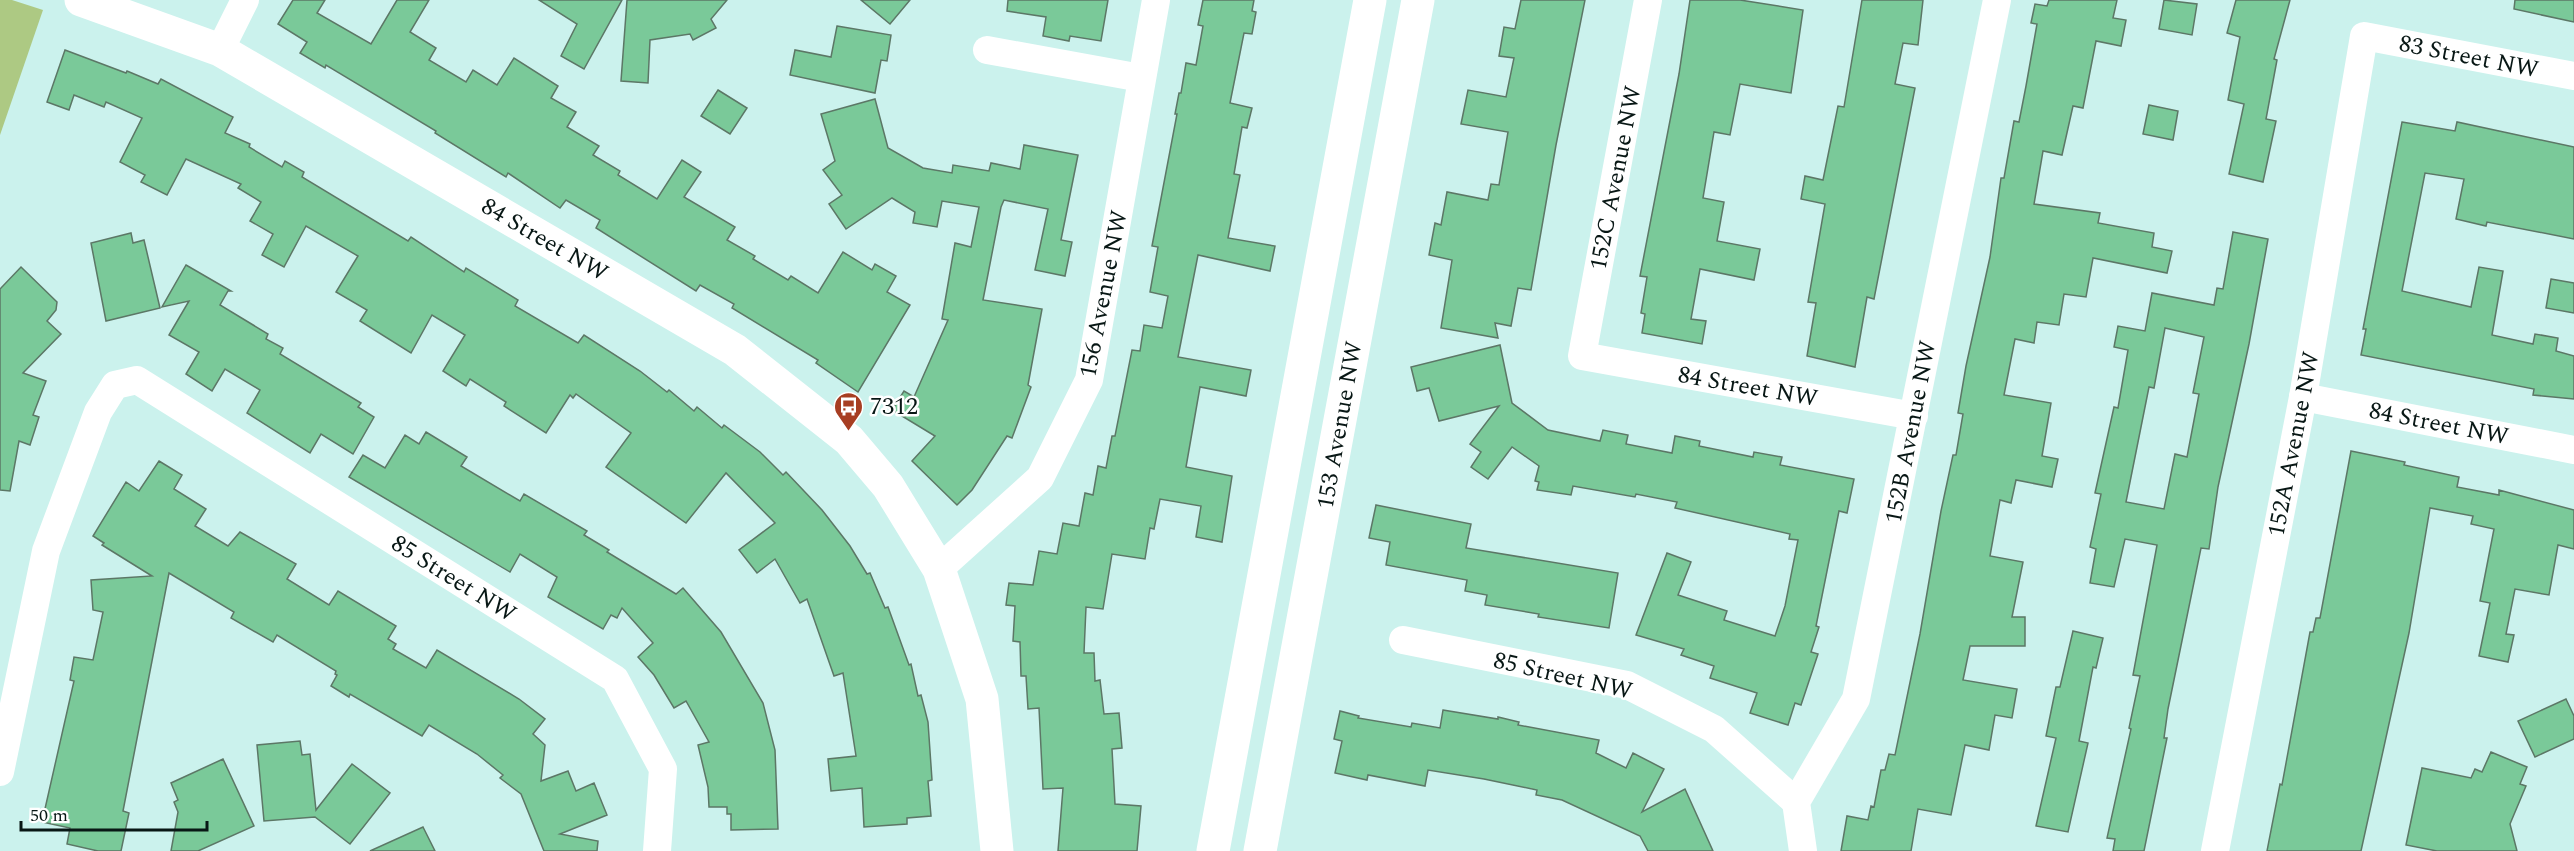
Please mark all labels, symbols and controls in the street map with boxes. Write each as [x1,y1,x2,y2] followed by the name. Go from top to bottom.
[2396,26,2542,88] street label: 83 Street NW
[1580,82,1652,273] street label: 152C Avenue NW
[474,189,615,291] street label: 84 Street NW
[1070,207,1138,381] street label: 156 Avenue NW
[1876,337,1946,527] street label: 152B Avenue NW
[1308,338,1373,512] street label: 153 Avenue NW
[2258,348,2330,540] street label: 152A Avenue NW
[1675,357,1821,417] street label: 84 Street NW
[870,389,918,425] place label: 7312
[833,390,865,432] bus stop icon: 7312
[2366,393,2512,455] street label: 84 Street NW
[384,526,523,632] street label: 85 Street NW
[1490,643,1636,710] street label: 85 Street NW
[21,794,207,832] scale bar
[30,802,68,829] text: 50 m

